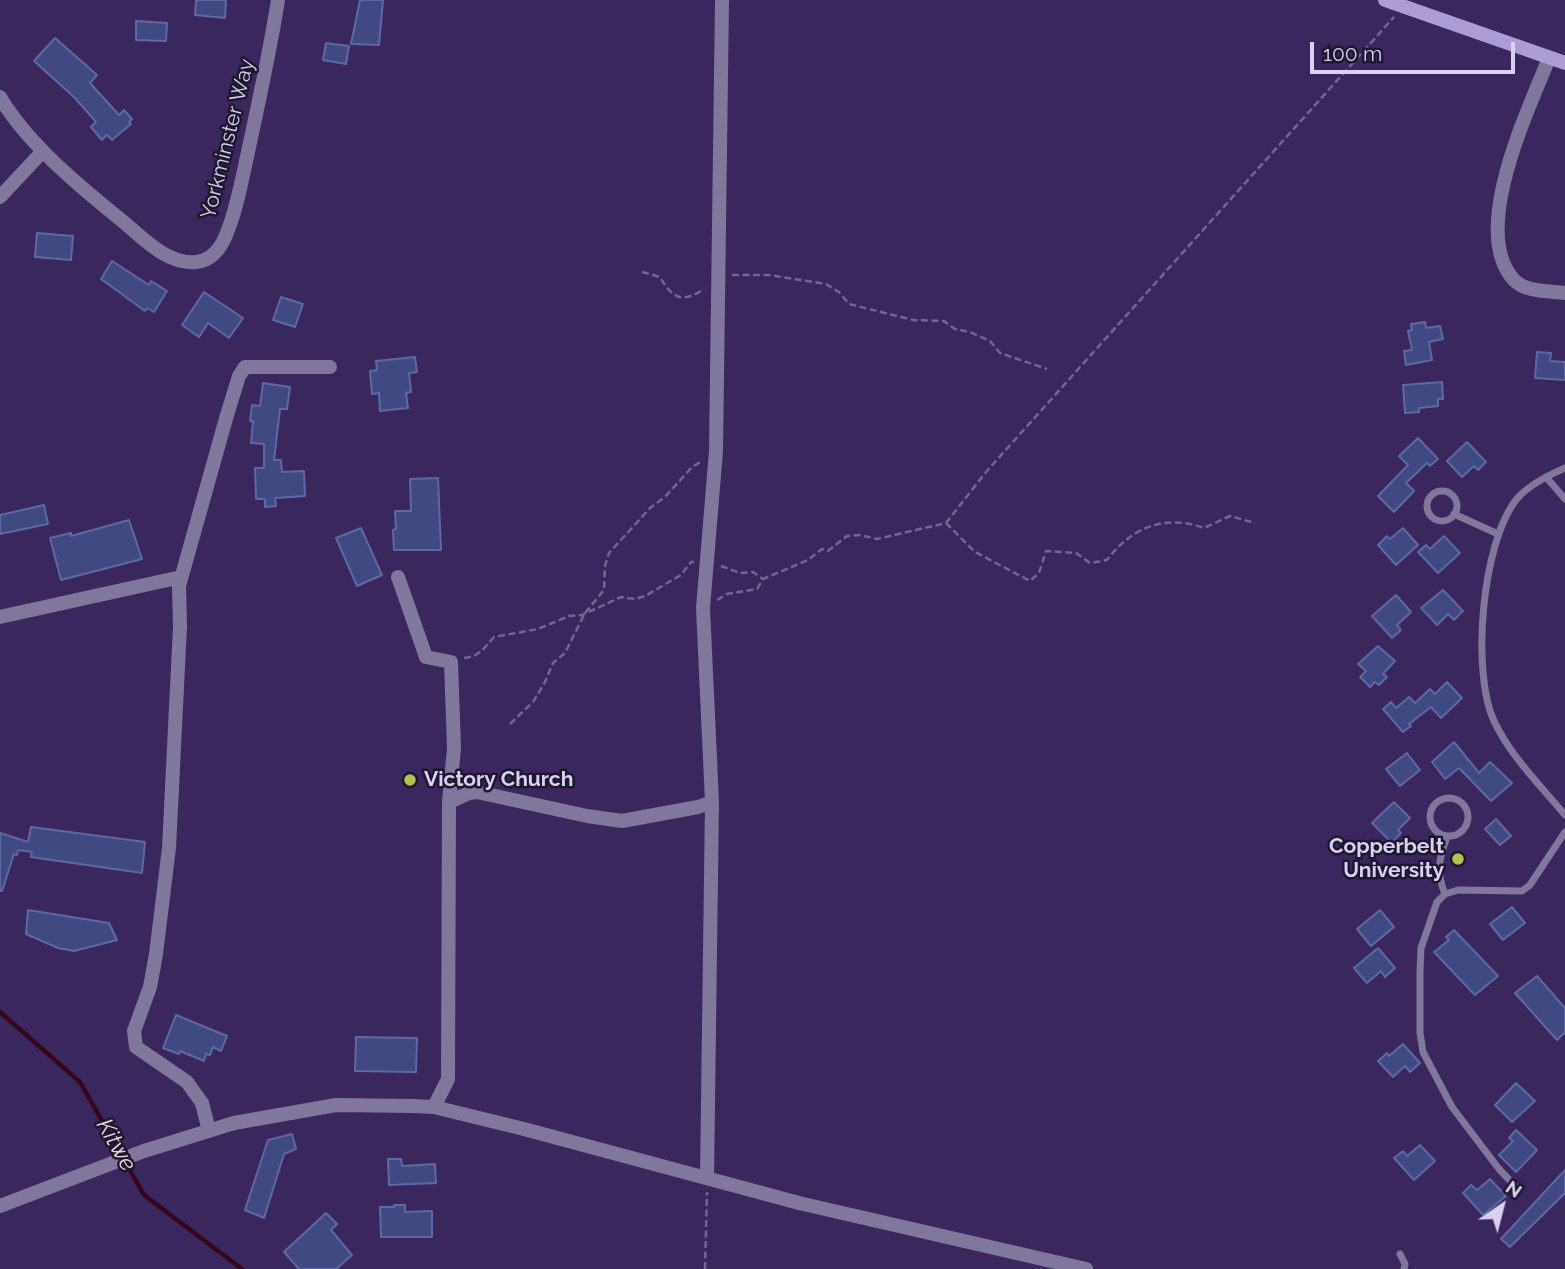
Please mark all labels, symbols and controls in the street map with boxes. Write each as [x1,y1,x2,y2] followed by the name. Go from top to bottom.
[1313,28,1518,72] scale bar
[1323,41,1382,66] text: 100 m
[196,56,260,222] street label: Yorkminster Way
[424,767,573,793] place label: Victory Church
[402,772,418,788] marker: Victory Church
[1329,834,1444,884] place label: Copperbelt University
[1450,851,1466,867] marker: Copperbelt University
[90,1114,142,1176] water label: Kitwe
[1467,1171,1537,1241] north arrow
[1502,1176,1526,1202] text: N

